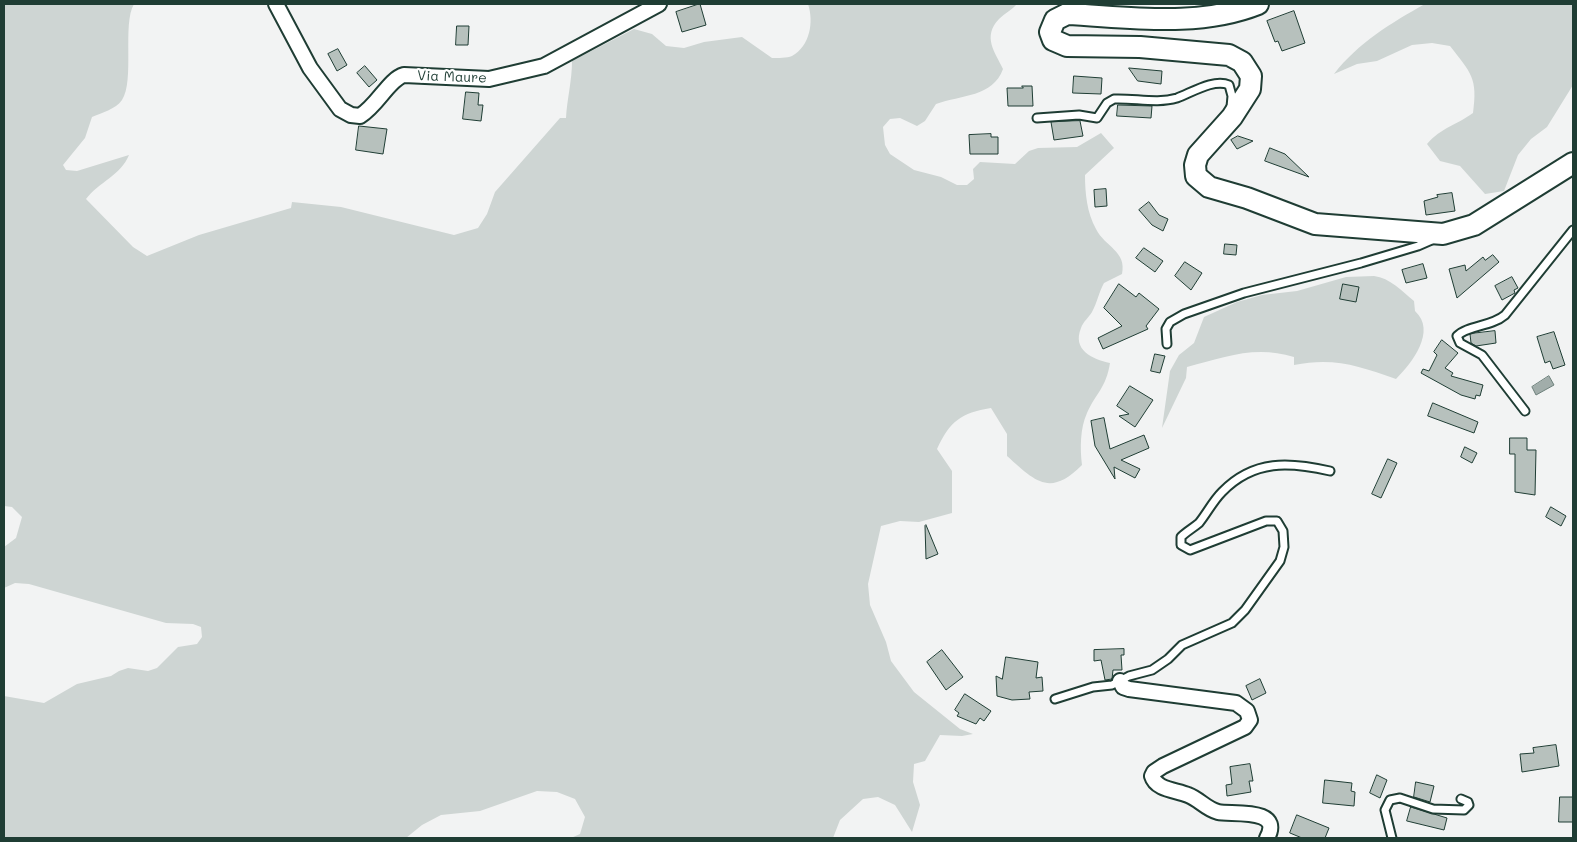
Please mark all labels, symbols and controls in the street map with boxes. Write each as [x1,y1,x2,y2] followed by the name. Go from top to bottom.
[417,67,487,87] street label: Via Maure

